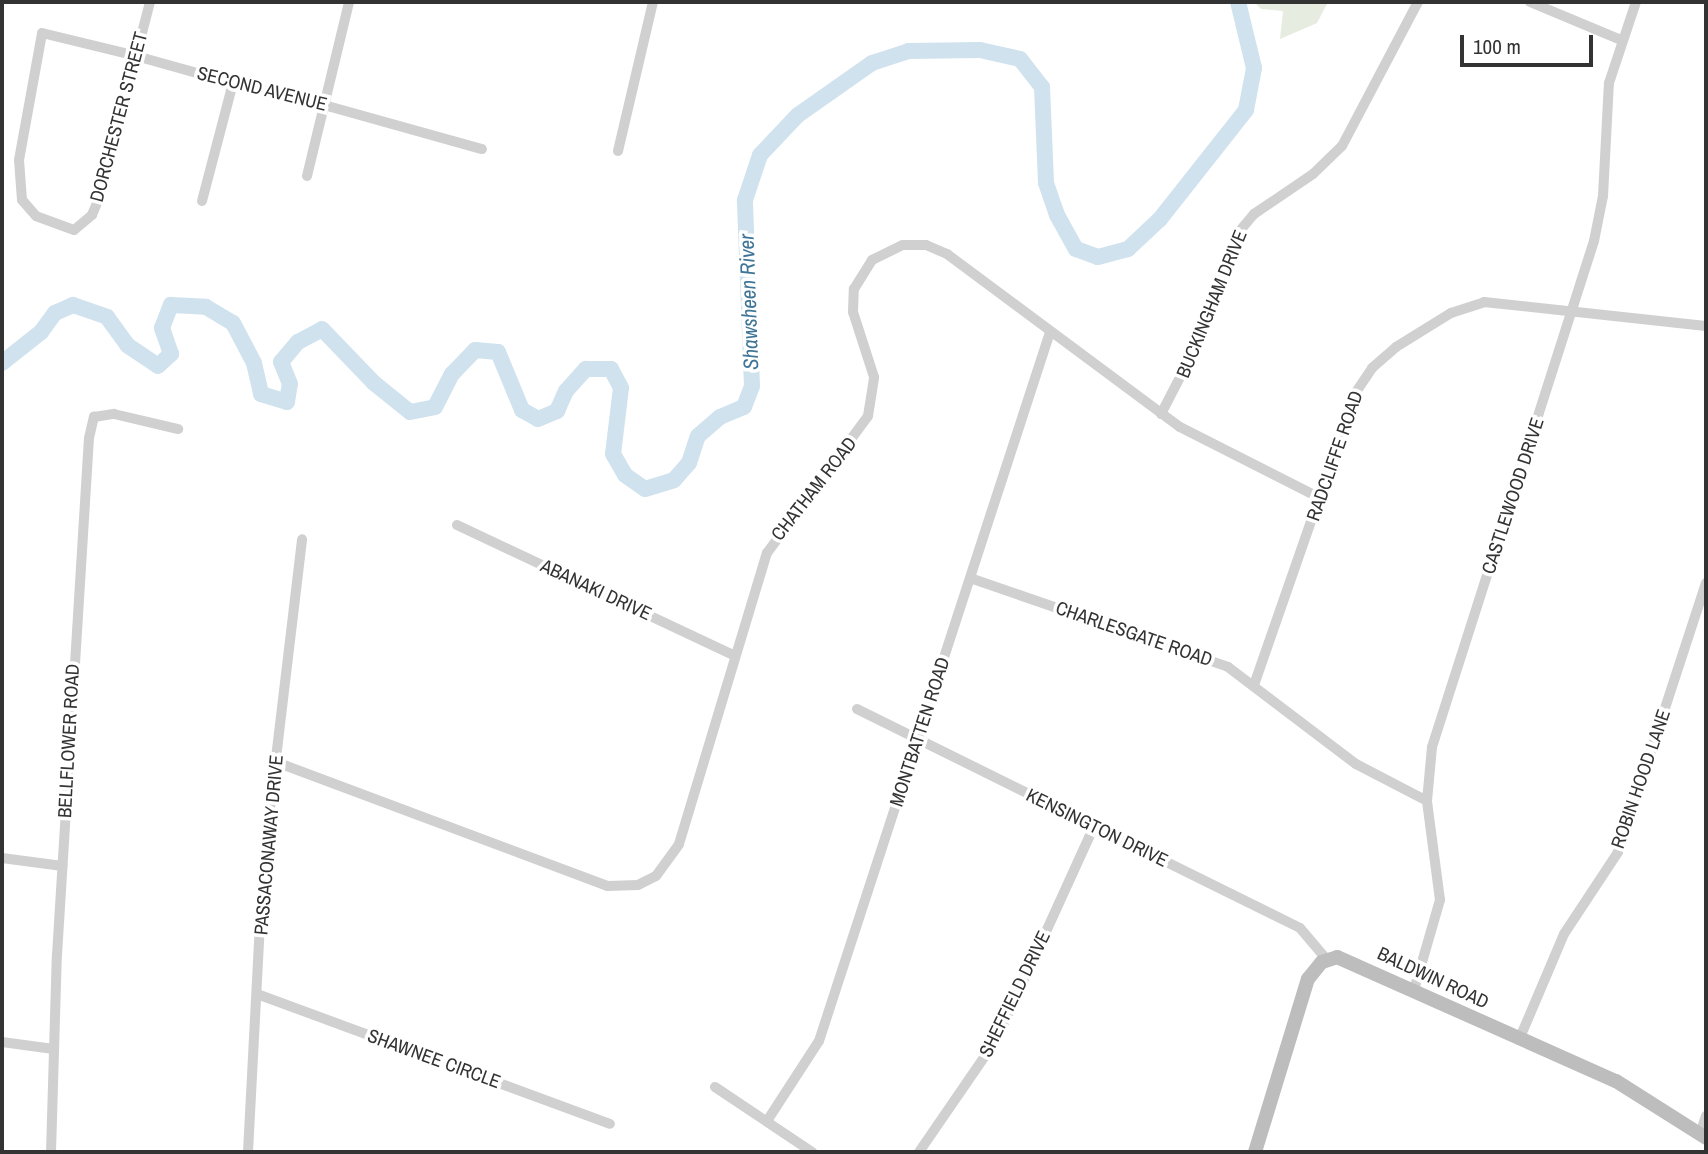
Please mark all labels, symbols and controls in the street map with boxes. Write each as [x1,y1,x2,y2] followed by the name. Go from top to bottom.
[1463,21,1596,65] scale bar
[85,30,153,204] street label: DORCHESTER STREET
[1473,32,1521,61] text: 100 m
[194,62,330,116] street label: SECOND AVENUE
[1172,227,1252,381] street label: BUCKINGHAM DRIVE
[734,234,764,370] water label: Shawsheen River
[1302,388,1368,524] street label: RADCLIFFE ROAD
[1477,415,1549,577] street label: CASTLEWOOD DRIVE
[766,433,862,545] street label: CHATHAM ROAD
[537,554,655,626] street label: ABANAKI DRIVE
[1053,596,1215,672] street label: CHARLESGATE ROAD
[885,655,955,809] street label: MONTBATTEN ROAD
[54,663,84,819] street label: BELLFLOWER ROAD
[1607,707,1675,851] street label: ROBIN HOOD LANE
[250,754,288,936] street label: PASSACONAWAY DRIVE
[1022,784,1172,872] street label: KENSINGTON DRIVE
[975,927,1055,1061] street label: SHEFFIELD DRIVE
[1374,942,1492,1014] street label: BALDWIN ROAD
[364,1024,504,1094] street label: SHAWNEE CIRCLE

